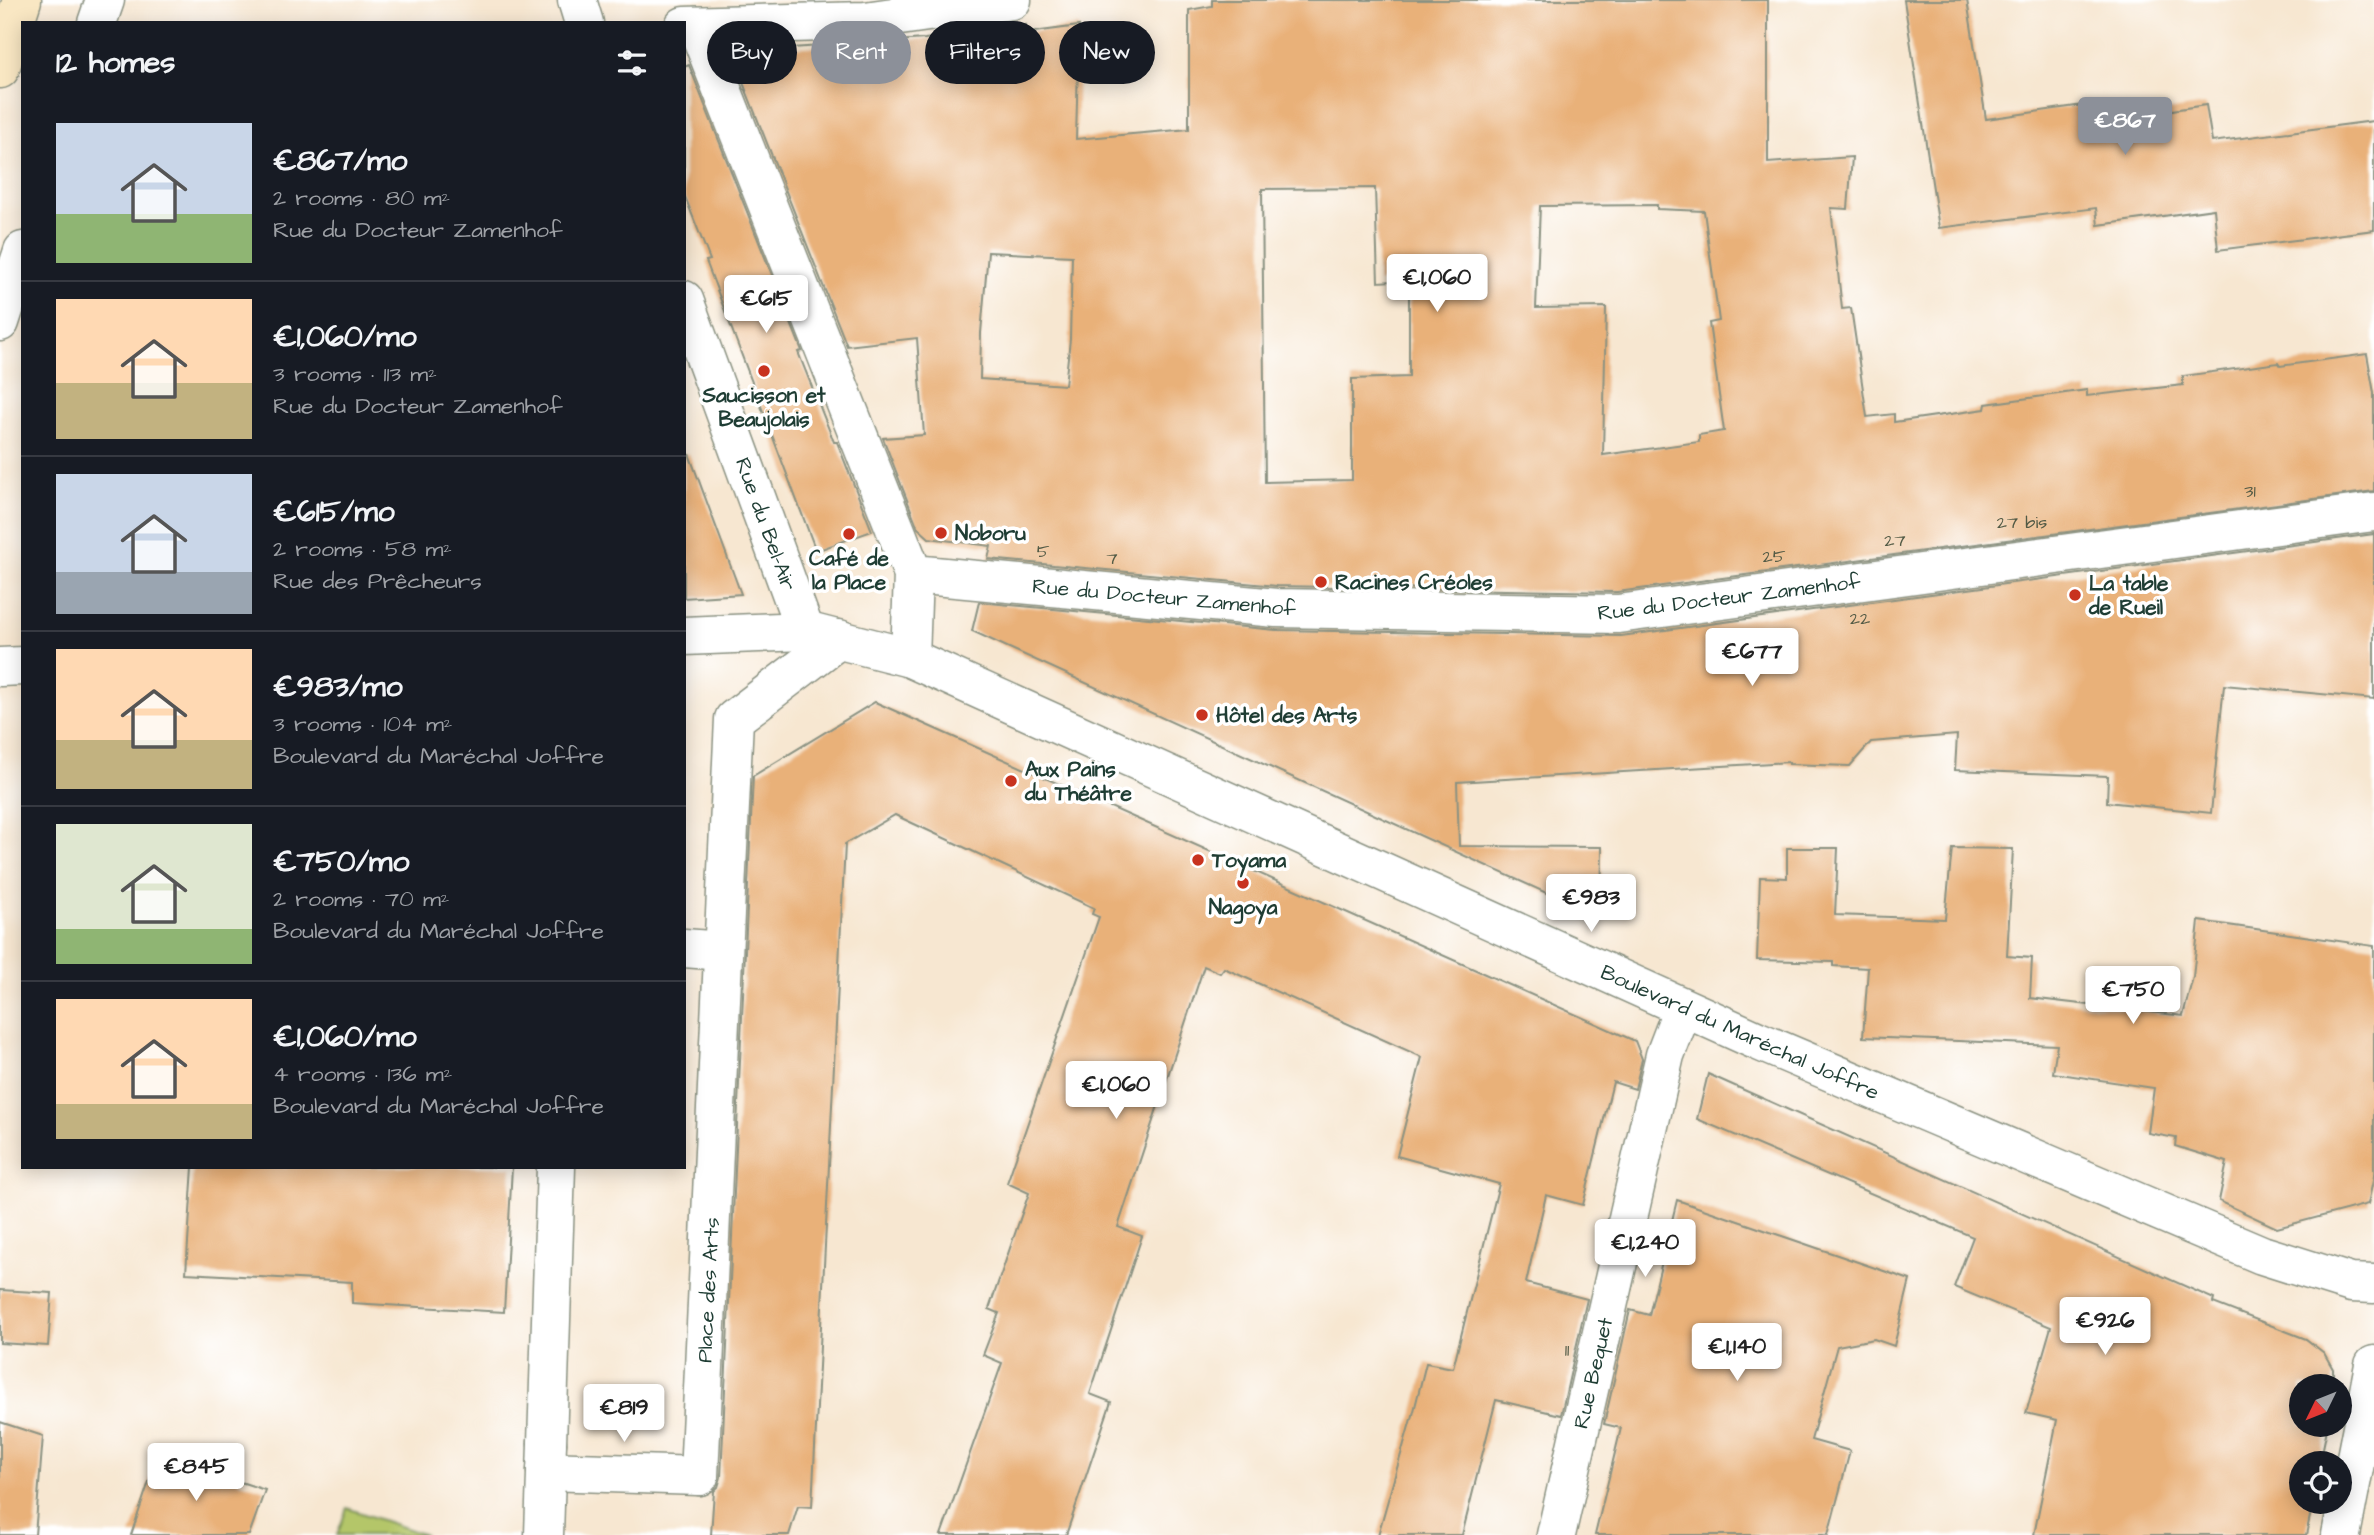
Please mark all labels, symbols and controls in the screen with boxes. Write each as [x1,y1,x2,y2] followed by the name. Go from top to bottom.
[707,21,797,84] chip: Buy
[811,21,911,84] chip: Rent
[925,21,1045,84] chip: Filters
[1059,21,1155,84] chip: New
[56,42,175,84] text: 12 homes
[613,44,651,82] icon: filters
[2084,97,2166,157] pin: €867
[2094,104,2156,136] text: €867
[273,140,407,182] text: €867/mo
[112,151,196,235] icon: home
[273,182,450,214] text: 2 rooms · 80 m²
[273,214,563,246] text: Rue du Docteur Zamenhof
[1380,254,1494,314] pin: €1,060
[1403,261,1471,293] text: €1,060
[725,276,807,335] pin: €615
[740,282,792,314] text: €615
[273,316,417,358] text: €1,060/mo
[112,327,196,411] icon: home
[273,358,437,390] text: 3 rooms · 113 m²
[756,363,772,379] marker: Saucisson et Beaujolais
[702,381,826,435] place label: Saucisson et Beaujolais
[273,390,563,422] text: Rue du Docteur Zamenhof
[728,454,803,595] street label: Rue du Bel-Air
[2244,479,2256,504] house number: 31
[273,491,395,533] text: €615/mo
[112,502,196,586] icon: home
[1997,510,2047,535] house number: 27 bis
[955,519,1026,548] place label: Noboru
[933,525,949,541] marker: Noboru
[841,526,857,542] marker: Café de la Place
[1884,528,1906,553] house number: 27
[273,533,452,565] text: 2 rooms · 58 m²
[1037,539,1050,564] house number: 5
[809,544,890,597] place label: Café de la Place
[1762,544,1786,569] house number: 25
[1106,546,1118,571] house number: 7
[273,565,482,597] text: Rue des Prêcheurs
[1596,567,1863,628] street label: Rue du Docteur Zamenhof
[1335,568,1493,597] place label: Racines Créoles
[2088,569,2169,622] place label: La table de Rueil
[1031,572,1297,624] street label: Rue du Docteur Zamenhof
[1313,574,1329,590] marker: Racines Créoles
[2067,587,2083,603] marker: La table de Rueil
[1850,606,1871,631] house number: 22
[1711,628,1793,688] pin: €677
[1721,635,1783,667] text: €677
[273,666,403,708] text: €983/mo
[112,677,196,761] icon: home
[1216,701,1358,730] place label: Hôtel des Arts
[1194,707,1210,723] marker: Hôtel des Arts
[273,708,452,740] text: 3 rooms · 104 m²
[273,740,604,772] text: Boulevard du Maréchal Joffre
[1024,755,1132,808] place label: Aux Pains du Théâtre
[1003,773,1019,789] marker: Aux Pains du Théâtre
[273,841,409,883] text: €750/mo
[1211,846,1286,878] place label: Toyama
[112,852,196,936] icon: home
[1190,852,1206,868] marker: Toyama
[1550,874,1632,934] pin: €983
[1235,875,1251,891] marker: Nagoya
[1562,881,1620,913] text: €983
[273,883,449,915] text: 2 rooms · 70 m²
[1209,893,1278,925] place label: Nagoya
[273,915,604,947] text: Boulevard du Maréchal Joffre
[1596,958,1884,1107] street label: Boulevard du Maréchal Joffre
[2092,967,2174,1026] pin: €750
[2101,973,2165,1005] text: €750
[273,1016,417,1058] text: €1,060/mo
[112,1027,196,1111] icon: home
[273,1058,452,1090] text: 4 rooms · 136 m²
[1059,1062,1173,1121] pin: €1,060
[1082,1068,1150,1100] text: €1,060
[273,1090,604,1122] text: Boulevard du Maréchal Joffre
[690,1217,727,1363] street label: Place des Arts
[1588,1220,1702,1279] pin: €1,240
[1611,1226,1679,1258] text: €1,240
[2064,1298,2146,1357] pin: €926
[2076,1304,2134,1336] text: €926
[1567,1314,1620,1431] street label: Rue Bequet
[1680,1324,1794,1383] pin: €1,140
[1708,1330,1766,1362] text: €1,140
[1565,1338,1569,1363] house number: 11
[2289,1374,2352,1437] north arrow
[2289,1374,2352,1514] map controls
[583,1384,665,1444] pin: €819
[599,1391,649,1423] text: €819
[155,1444,237,1503] pin: €845
[163,1450,229,1482] text: €845
[2289,1451,2352,1514] button: locate

